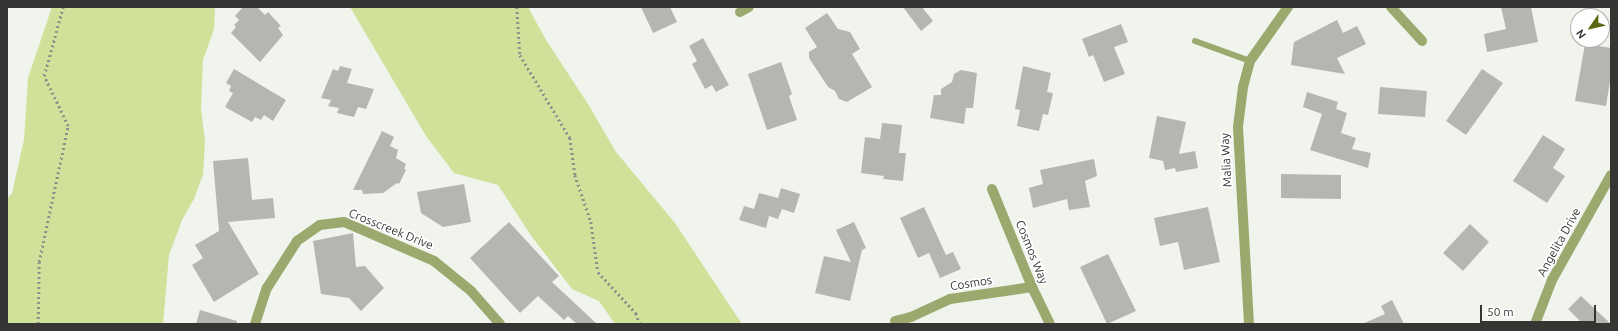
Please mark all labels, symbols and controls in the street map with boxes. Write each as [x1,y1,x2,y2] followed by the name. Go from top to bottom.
[1570,8,1610,48] north arrow
[1574,27,1588,41] text: N
[1217,132,1235,188] street label: Malia Way
[347,205,435,253] street label: Crosscreek Drive
[1534,205,1584,279] street label: Angelita Drive
[1013,218,1051,286] street label: Cosmos Way
[949,273,993,293] street label: Cosmos
[1482,297,1598,323] scale bar
[1487,305,1514,318] text: 50 m

